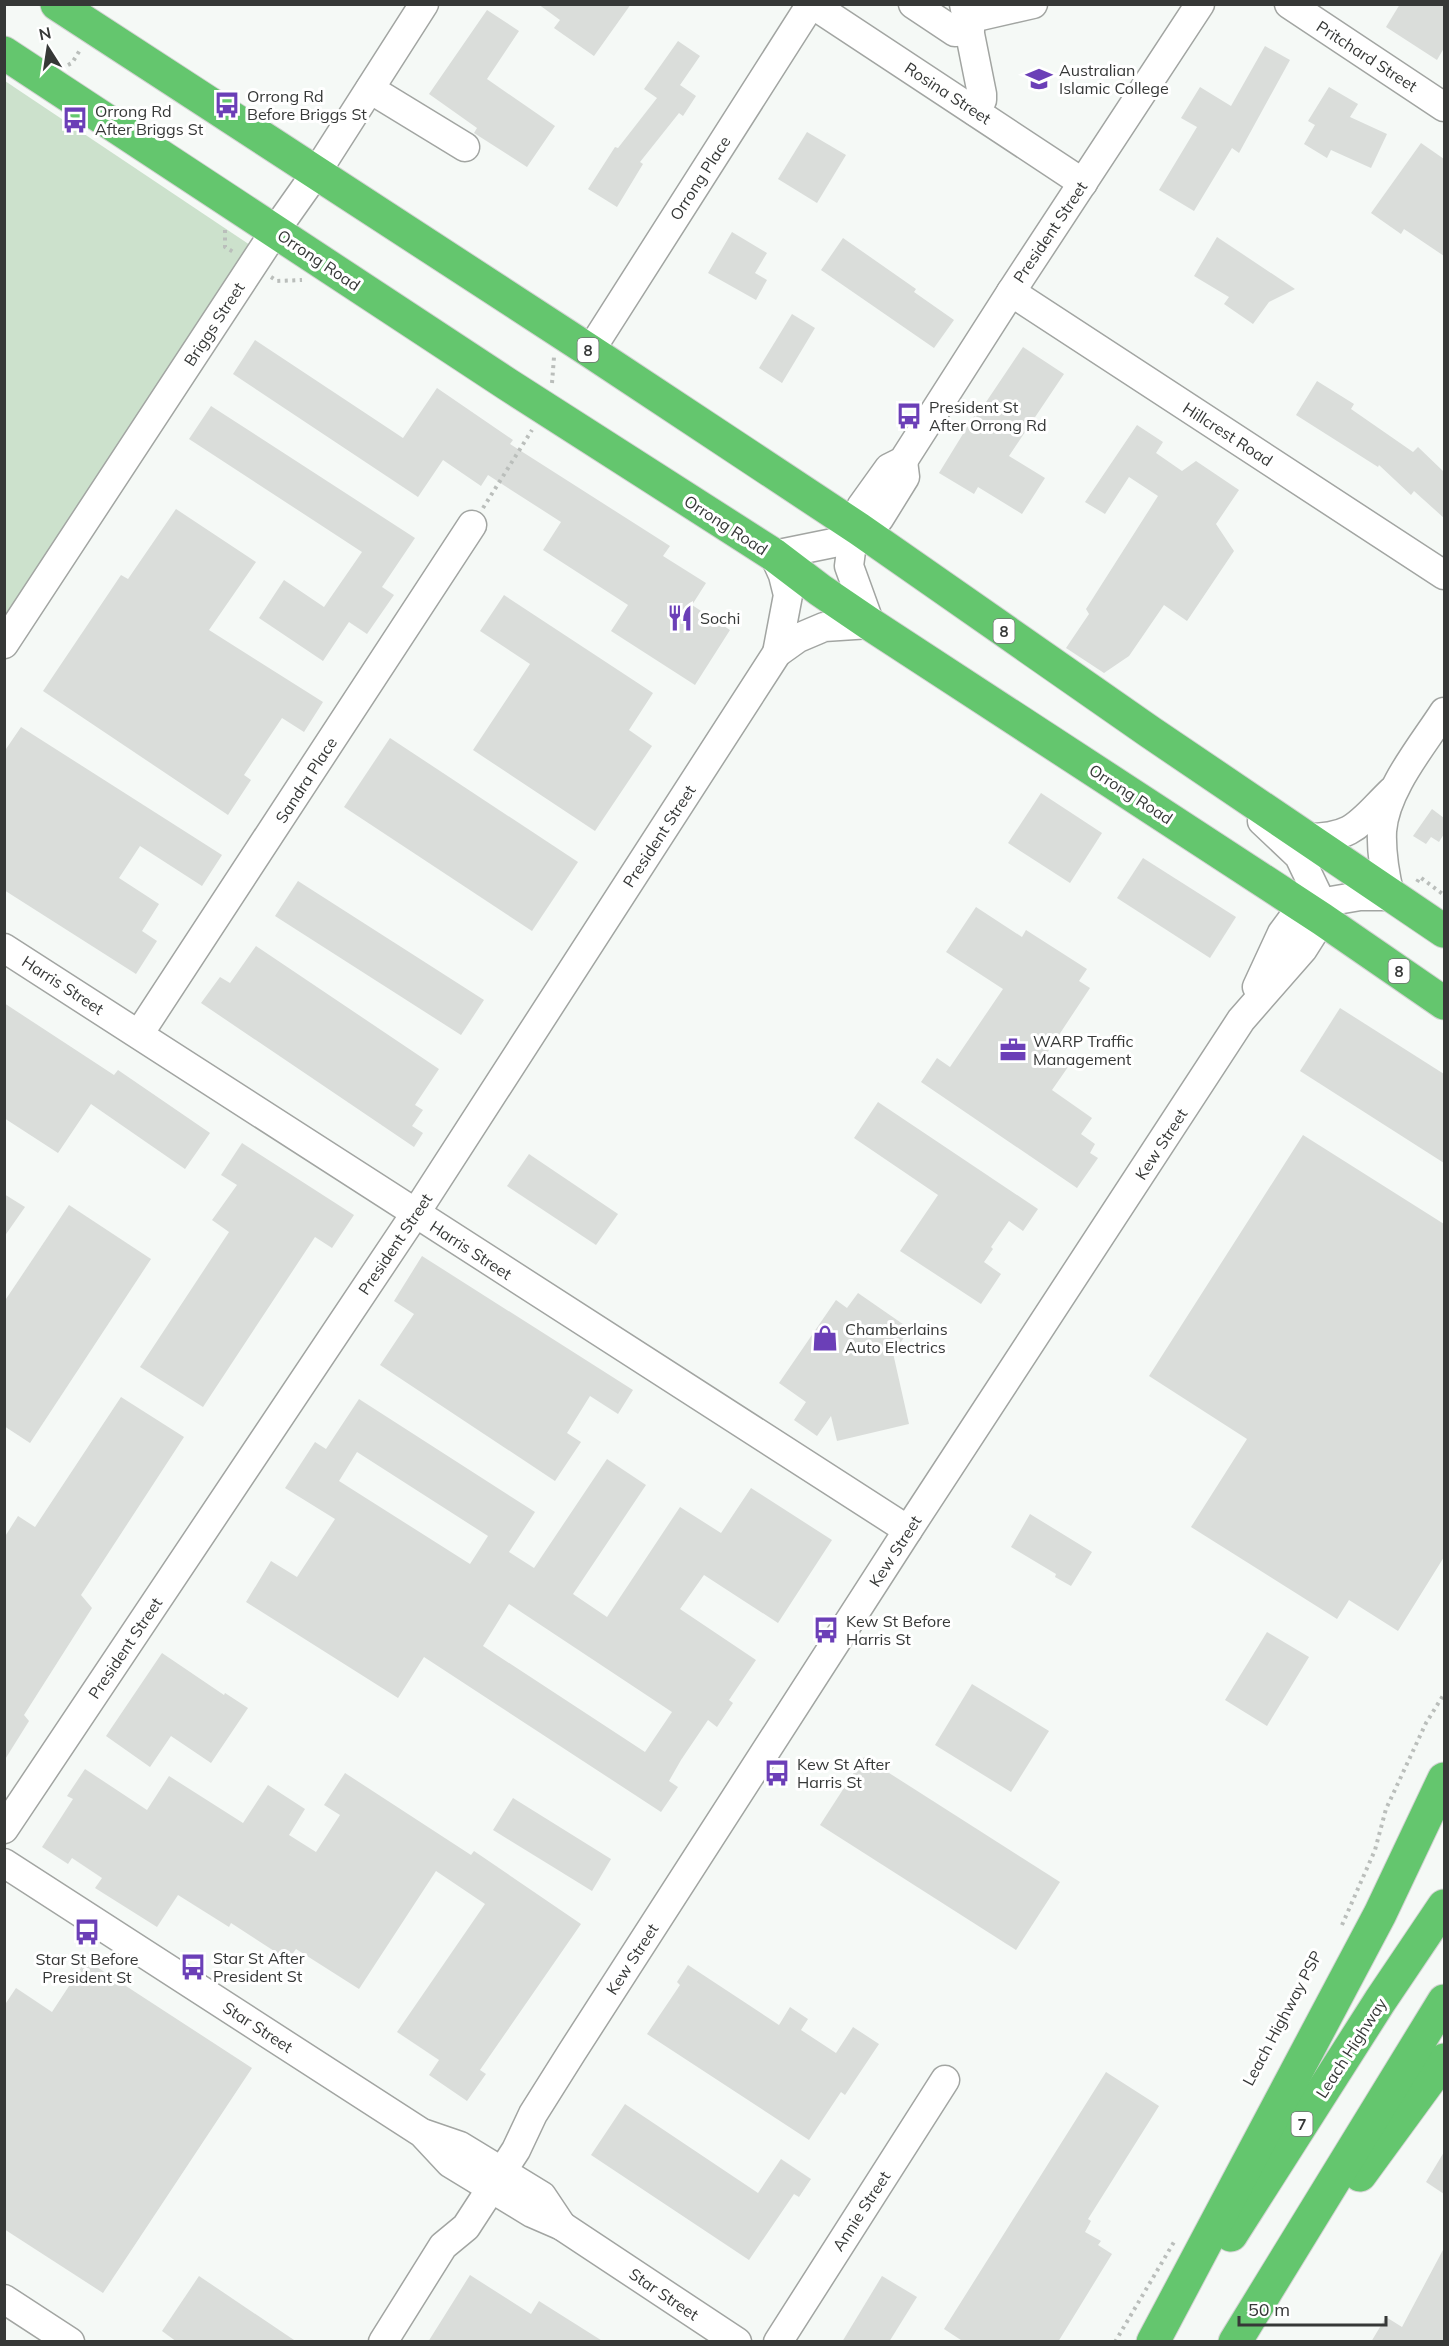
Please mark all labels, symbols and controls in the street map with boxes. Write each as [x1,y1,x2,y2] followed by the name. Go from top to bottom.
[1313,16,1421,96] street label: Pritchard Street
[18,18,78,78] north arrow
[37,22,53,44] text: N
[901,58,995,129] street label: Rosina Street
[1059,60,1169,98] place label: Australian Islamic College
[1024,64,1054,94] school or university icon: Australian Islamic College
[247,86,367,124] place label: Orrong Rd Before Briggs St
[212,90,242,120] bus stop icon: Orrong Rd Before Briggs St
[95,101,204,139] place label: Orrong Rd After Briggs St
[60,105,90,135] bus stop icon: Orrong Rd After Briggs St
[665,132,735,224] street label: Orrong Place
[1009,177,1092,287] street label: President Street
[274,225,364,295] street label: Orrong Road
[179,278,249,370] street label: Briggs Street
[578,338,598,362] road number: 8
[929,397,1047,435] place label: President St After Orrong Rd
[1179,398,1277,470] street label: Hillcrest Road
[894,401,924,431] bus stop icon: President St After Orrong Rd
[681,491,771,559] street label: Orrong Road
[665,603,695,633] restaurant icon: Sochi
[700,608,740,628] place label: Sochi
[994,619,1014,643] road number: 8
[271,733,341,827] street label: Sandra Place
[1086,760,1176,828] street label: Orrong Road
[618,781,700,891] street label: President Street
[18,951,108,1019] street label: Harris Street
[1388,959,1410,983] road number: 8
[1033,1031,1133,1069] place label: WARP Traffic Management
[998,1035,1028,1065] office icon: WARP Traffic Management
[1131,1104,1192,1183] street label: Kew Street
[354,1189,437,1299] street label: President Street
[426,1216,516,1284] street label: Harris Street
[845,1319,948,1357] place label: Chamberlains Auto Electrics
[810,1323,840,1353] shop icon: Chamberlains Auto Electrics
[865,1511,926,1590] street label: Kew Street
[84,1593,167,1703] street label: President Street
[846,1611,951,1649] place label: Kew St Before Harris St
[811,1615,841,1645] bus stop icon: Kew St Before Harris St
[797,1754,890,1792] place label: Kew St After Harris St
[762,1758,792,1788] bus stop icon: Kew St After Harris St
[72,1917,102,1947] bus stop icon: Star St Before President St
[602,1919,663,1998] street label: Kew Street
[1238,1947,1326,2089] street label: Leach Highway PSP
[213,1948,305,1986] place label: Star St After President St
[35,1949,139,1987] place label: Star St Before President St
[178,1952,208,1982] bus stop icon: Star St After President St
[1311,1994,1391,2102] street label: Leach Highway
[219,1997,297,2057] street label: Star Street
[1292,2112,1312,2136] road number: 7
[828,2167,895,2255] street label: Annie Street
[626,2264,703,2325] street label: Star Street
[1239,2289,1386,2327] scale bar
[1248,2298,1290,2321] text: 50 m

